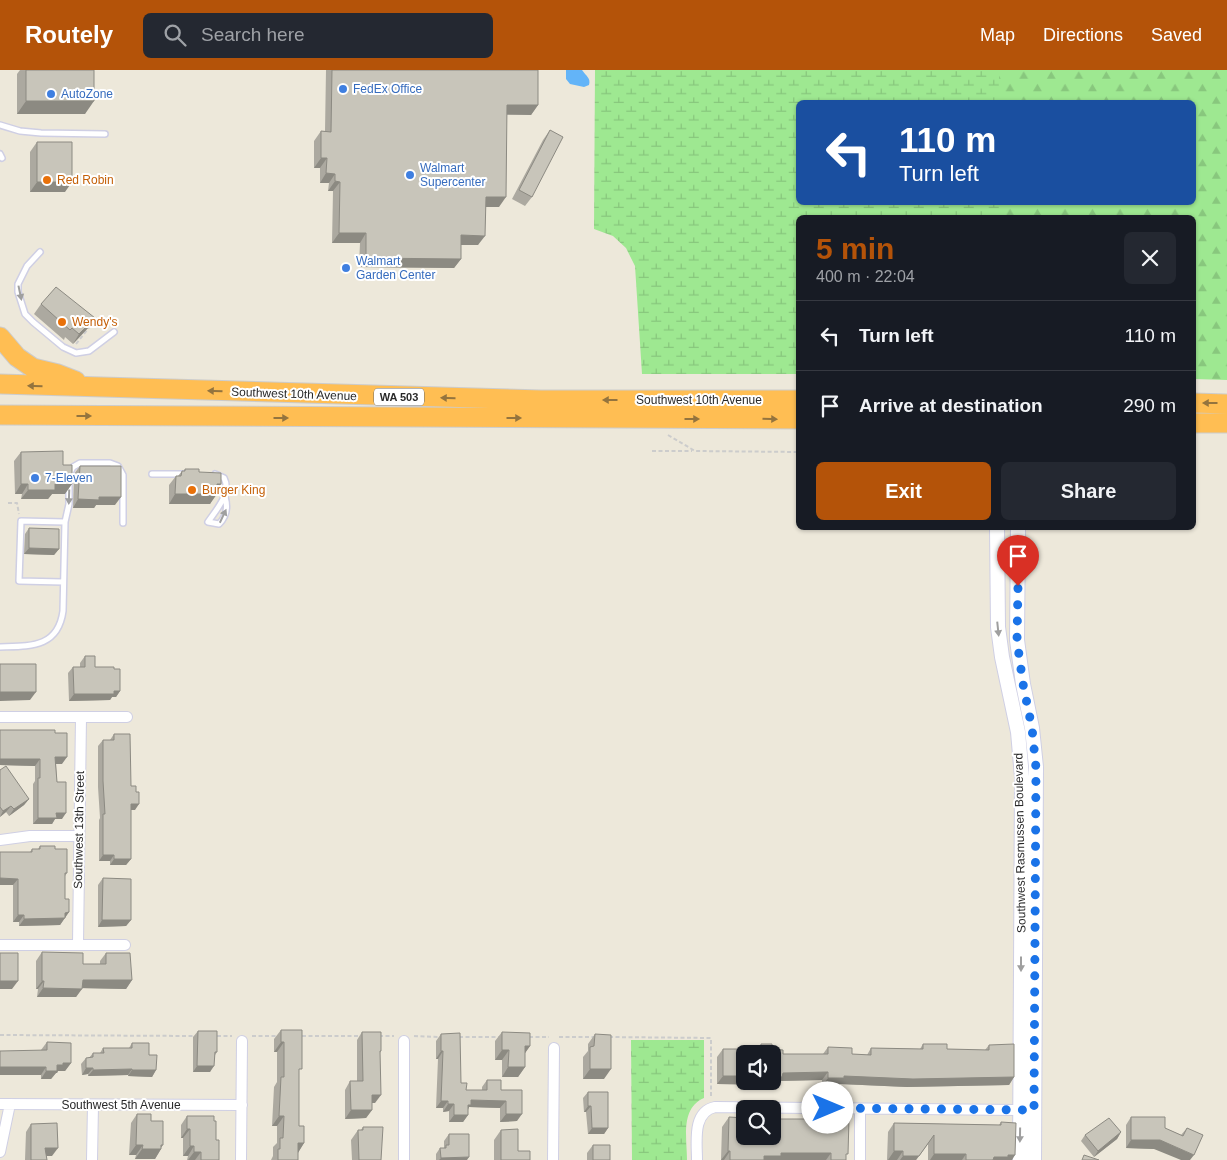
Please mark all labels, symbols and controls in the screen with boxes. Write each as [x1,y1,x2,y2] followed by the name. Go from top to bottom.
[143,13,493,58] search box
[25,21,113,48] text: Routely
[161,21,189,49] icon: search
[201,24,305,45] text: Search here
[980,25,1015,45] text: Map
[1043,25,1123,45] text: Directions
[1151,25,1202,45] text: Saved
[353,82,422,96] place label: FedEx Office
[337,83,349,95] marker: FedEx Office
[61,87,113,101] place label: AutoZone
[45,88,57,100] marker: AutoZone
[816,120,881,185] icon: left
[899,120,996,159] text: 110 m
[420,161,485,189] place label: Walmart Supercenter
[899,161,979,186] text: Turn left
[404,169,416,181] marker: Walmart Supercenter
[57,173,114,187] place label: Red Robin
[41,174,53,186] marker: Red Robin
[816,232,894,265] text: 5 min
[1124,232,1176,284] button: close
[356,254,435,282] place label: Walmart Garden Center
[340,262,352,274] marker: Walmart Garden Center
[816,268,915,285] text: 400 m · 22:04
[16,286,24,302] one-way arrow
[72,315,117,329] place label: Wendy's
[56,316,68,328] marker: Wendy's
[816,322,844,350] icon: left
[859,325,934,346] text: Turn left
[1125,325,1176,346] text: 110 m
[27,381,43,389] one-way arrow
[231,385,357,403] street label: Southwest 10th Avenue
[207,387,223,395] one-way arrow
[374,388,424,406] road number: WA 503
[816,392,844,420] icon: arrive
[636,393,762,407] street label: Southwest 10th Avenue
[439,394,455,402] one-way arrow
[859,395,1043,416] text: Arrive at destination
[1123,395,1176,416] text: 290 m
[602,396,618,404] one-way arrow
[1202,399,1218,407] one-way arrow
[76,412,92,420] one-way arrow
[273,414,289,422] one-way arrow
[506,414,522,422] one-way arrow
[684,415,700,423] one-way arrow
[762,415,778,423] one-way arrow
[816,462,991,520] button: Exit
[1001,462,1176,520] button: Share
[45,471,92,485] place label: 7-Eleven
[29,472,41,484] marker: 7-Eleven
[202,483,265,497] place label: Burger King
[186,484,198,496] marker: Burger King
[65,489,73,505] one-way arrow
[219,509,227,523] one-way arrow
[997,535,1039,586] pin
[1004,542,1032,570] icon: arrive
[994,621,1002,637] one-way arrow
[1011,753,1029,933] street label: Southwest Rasmussen Boulevard
[71,770,87,889] street label: Southwest 13th Street
[1017,956,1025,972] one-way arrow
[736,1045,781,1145] map controls
[736,1045,781,1090] button: sound
[801,1081,853,1133] position arrow
[61,1098,181,1112] street label: Southwest 5th Avenue
[736,1100,781,1145] button: search
[1016,1127,1024,1143] one-way arrow

